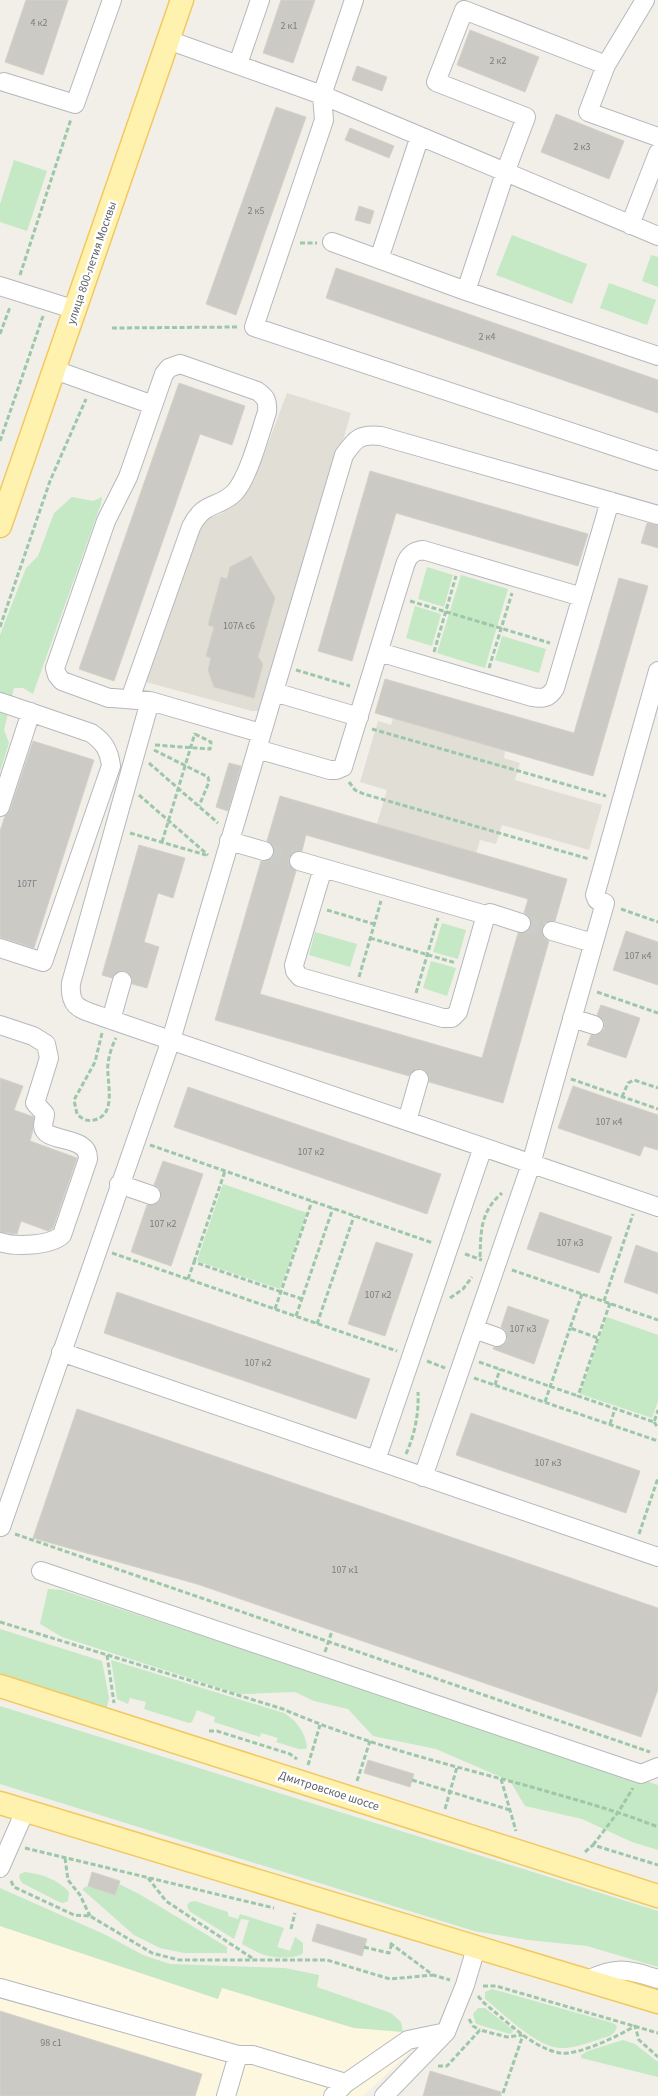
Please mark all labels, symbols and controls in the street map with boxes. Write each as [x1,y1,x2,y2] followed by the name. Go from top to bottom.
[31,16,47,30] house number: 4 к2
[281,19,297,33] house number: 2 к1
[490,54,506,68] house number: 2 к2
[574,140,590,154] house number: 2 к3
[63,199,121,327] street label: улица 800-летия Москвы
[248,204,264,218] house number: 2 к5
[479,330,495,344] house number: 2 к4
[223,619,255,633] house number: 107А с6
[17,877,37,891] house number: 107Г
[625,949,651,963] house number: 107 к4
[596,1115,622,1129] house number: 107 к4
[298,1145,324,1159] house number: 107 к2
[150,1217,176,1231] house number: 107 к2
[557,1236,583,1250] house number: 107 к3
[365,1288,391,1302] house number: 107 к2
[510,1322,536,1336] house number: 107 к3
[245,1356,271,1370] house number: 107 к2
[535,1456,561,1470] house number: 107 к3
[332,1563,358,1577] house number: 107 к1
[277,1767,382,1815] street label: Дмитровское шоссе
[40,2036,62,2050] house number: 98 с1

